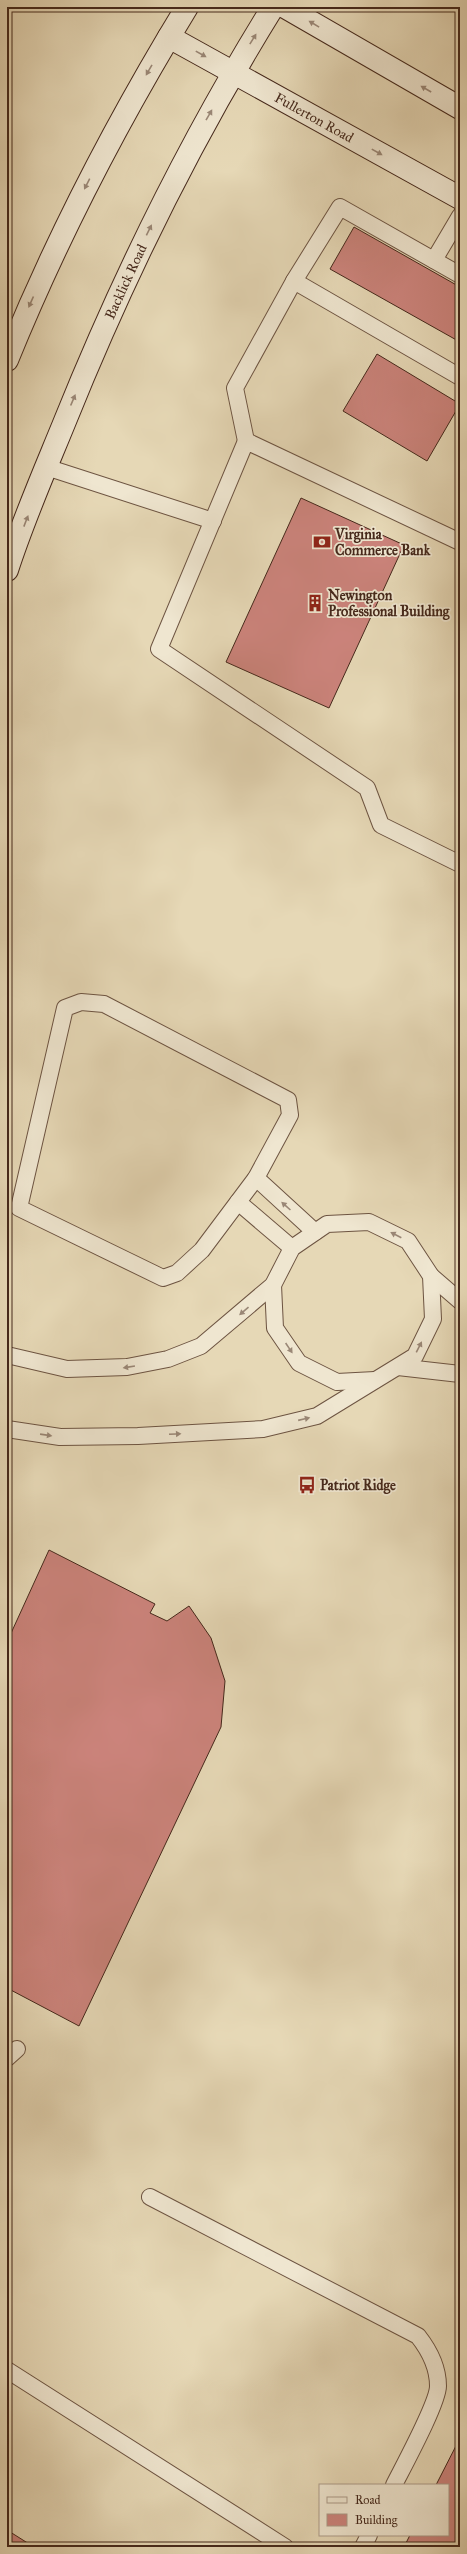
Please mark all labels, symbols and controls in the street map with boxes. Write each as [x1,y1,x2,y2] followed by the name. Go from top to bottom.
[308,20,320,27] one-way arrow
[249,34,257,44] one-way arrow
[195,51,207,58] one-way arrow
[146,65,153,76] one-way arrow
[420,85,432,92] one-way arrow
[272,89,357,146] street label: Fullerton Road
[205,109,212,120] one-way arrow
[371,148,383,155] one-way arrow
[83,179,90,190] one-way arrow
[146,224,153,236] one-way arrow
[101,241,150,322] street label: Backlick Road
[28,296,34,308] one-way arrow
[70,394,77,406] one-way arrow
[23,514,29,526] one-way arrow
[334,526,431,559] place label: Virginia Commerce Bank
[312,532,332,552] bank icon: Virginia Commerce Bank
[328,587,450,621] place label: Newington Professional Building
[305,593,325,613] building icon: Newington Professional Building
[282,1202,291,1211] one-way arrow
[390,1232,402,1238] one-way arrow
[238,1307,249,1316] one-way arrow
[285,1342,292,1354] one-way arrow
[416,1342,422,1353] one-way arrow
[123,1364,135,1370] one-way arrow
[298,1416,310,1422] one-way arrow
[169,1430,181,1437] one-way arrow
[40,1432,52,1438] one-way arrow
[297,1475,317,1495] bus stop icon: Patriot Ridge
[320,1477,396,1495] place label: Patriot Ridge
[319,2484,449,2536] legend
[355,2493,381,2507] text: Road
[355,2513,398,2528] text: Building

